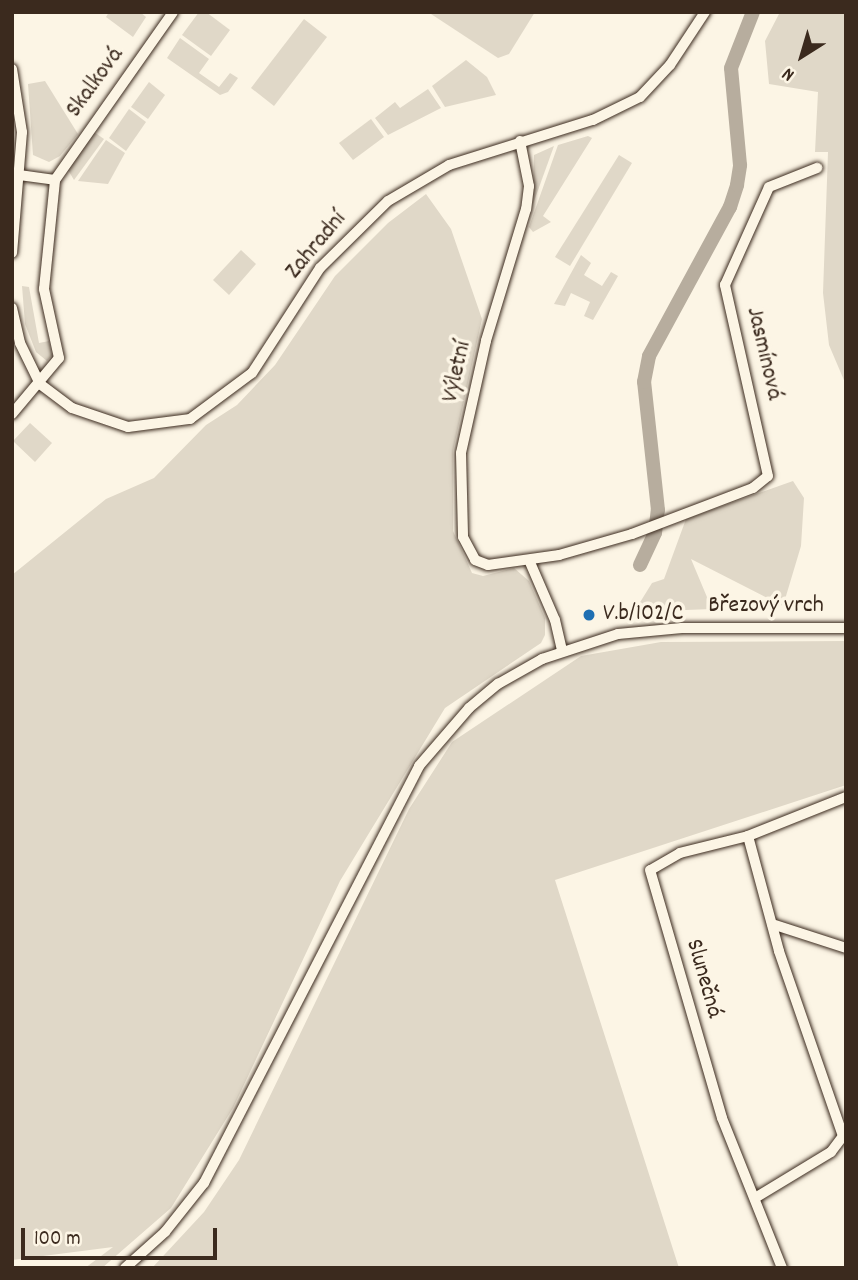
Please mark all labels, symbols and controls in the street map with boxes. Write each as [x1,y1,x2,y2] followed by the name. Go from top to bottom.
[767,21,837,91] north arrow
[61,42,131,124] street label: Skalková
[777,60,801,87] text: N
[280,206,354,286] street label: Zahradní
[738,305,788,403] street label: Jasmínová
[437,339,479,405] street label: Výletní
[708,593,824,621] street label: Březový vrch
[603,601,683,629] place label: V.b/102/C
[581,607,597,623] marker: V.b/102/C
[678,936,728,1022] street label: Slunečná
[24,1214,220,1258] scale bar
[34,1225,81,1255] text: 100 m

